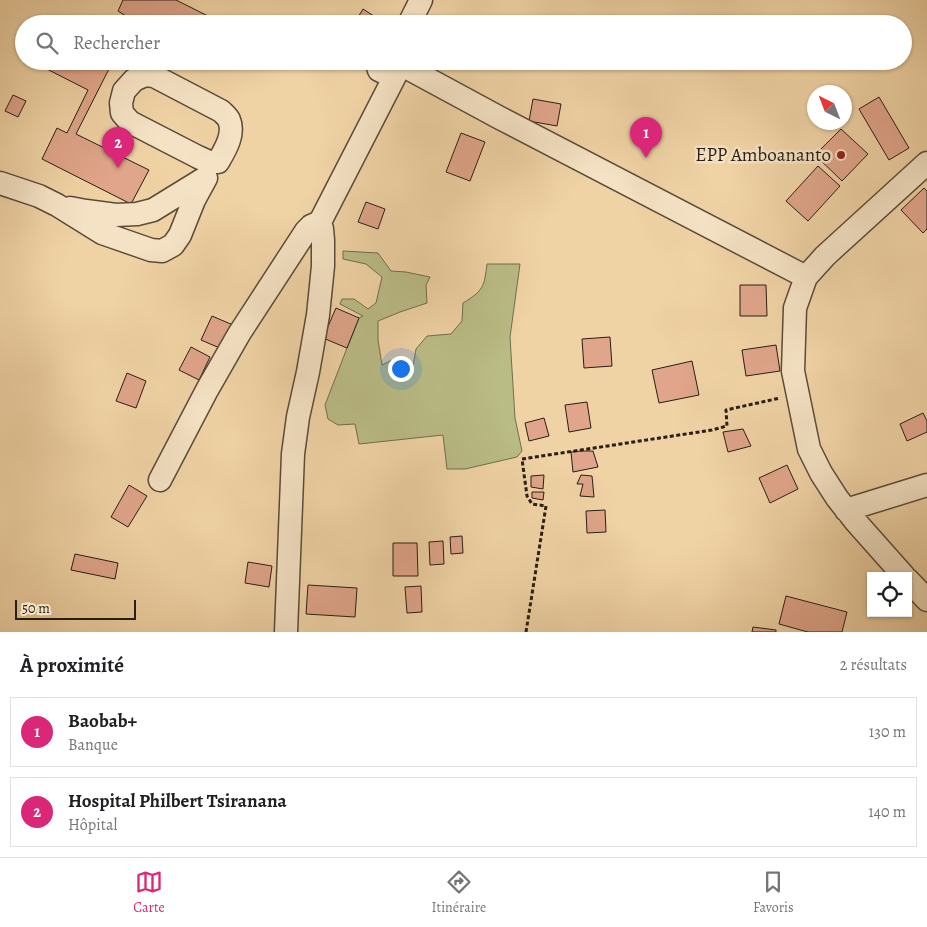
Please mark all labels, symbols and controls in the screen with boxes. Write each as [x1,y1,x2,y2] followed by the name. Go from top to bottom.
[15,15,912,70] search box
[33,29,61,57] icon: search
[73,30,160,56] text: Rechercher
[807,85,852,130] north arrow
[630,117,662,158] pin: 1
[102,127,134,168] pin: 2
[695,142,831,168] place label: EPP Amboananto
[835,149,847,161] marker: EPP Amboananto
[388,356,414,382] your location
[867,572,912,617] map controls
[867,572,912,617] button: locate
[15,597,136,620] scale bar
[22,599,50,618] text: 50 m
[20,651,124,679] text: À proximité
[840,654,907,676] text: 2 résultats
[68,708,137,734] text: Baobab+
[34,721,40,743] text: 1
[869,721,906,743] text: 130 m
[68,734,118,756] text: Banque
[68,788,287,814] text: Hospital Philbert Tsiranana
[33,801,41,823] text: 2
[868,801,906,823] text: 140 m
[68,814,117,836] text: Hôpital
[133,868,165,917] tab: Carte
[432,868,486,917] tab: Itinéraire
[753,868,794,917] tab: Favoris

